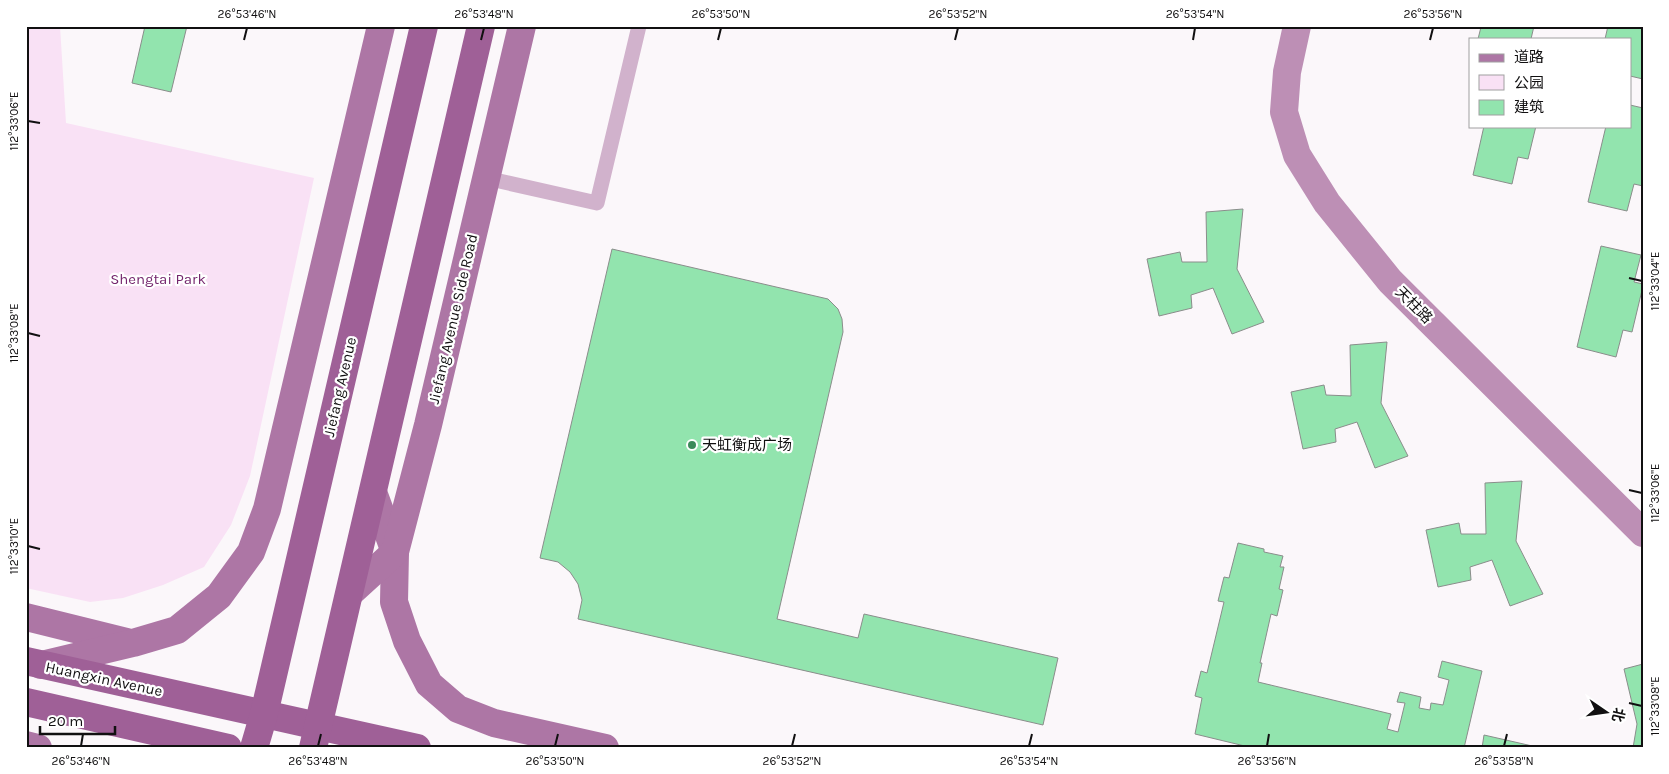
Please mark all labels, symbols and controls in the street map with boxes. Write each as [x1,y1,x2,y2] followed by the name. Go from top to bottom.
[218,7,276,21] text: 26°53'46"N
[454,7,514,21] text: 26°53'48"N
[691,7,751,21] text: 26°53'50"N
[929,7,988,21] text: 26°53'52"N
[1166,7,1224,21] text: 26°53'54"N
[1404,7,1462,21] text: 26°53'56"N
[1469,38,1632,128] legend
[1514,48,1544,66] text: 道路
[1514,74,1544,92] text: 公园
[7,91,21,151] text: 112°33'06"E
[1514,98,1544,116] text: 建筑
[425,232,481,406] street label: Jiefang Avenue Side Road
[1648,252,1662,311] text: 112°33'04"E
[110,270,206,288] park label: Shengtai Park
[1392,283,1436,327] street label: 天柱路
[7,303,21,363] text: 112°33'08"E
[320,335,360,439] street label: Jiefang Avenue
[702,436,792,454] place label: 天虹衡成广场
[686,439,698,451] marker: 天虹衡成广场
[1648,463,1662,523] text: 112°33'06"E
[7,518,21,574] text: 112°33'10"E
[44,658,164,700] street label: Huangxin Avenue
[1648,676,1662,736] text: 112°33'08"E
[1582,686,1632,736] north arrow
[40,704,115,736] scale bar
[1608,706,1628,724] text: 北
[48,712,83,730] text: 20 m
[52,754,110,768] text: 26°53'46"N
[288,754,348,768] text: 26°53'48"N
[525,754,585,768] text: 26°53'50"N
[763,754,822,768] text: 26°53'52"N
[1000,754,1058,768] text: 26°53'54"N
[1238,754,1296,768] text: 26°53'56"N
[1474,754,1534,768] text: 26°53'58"N

